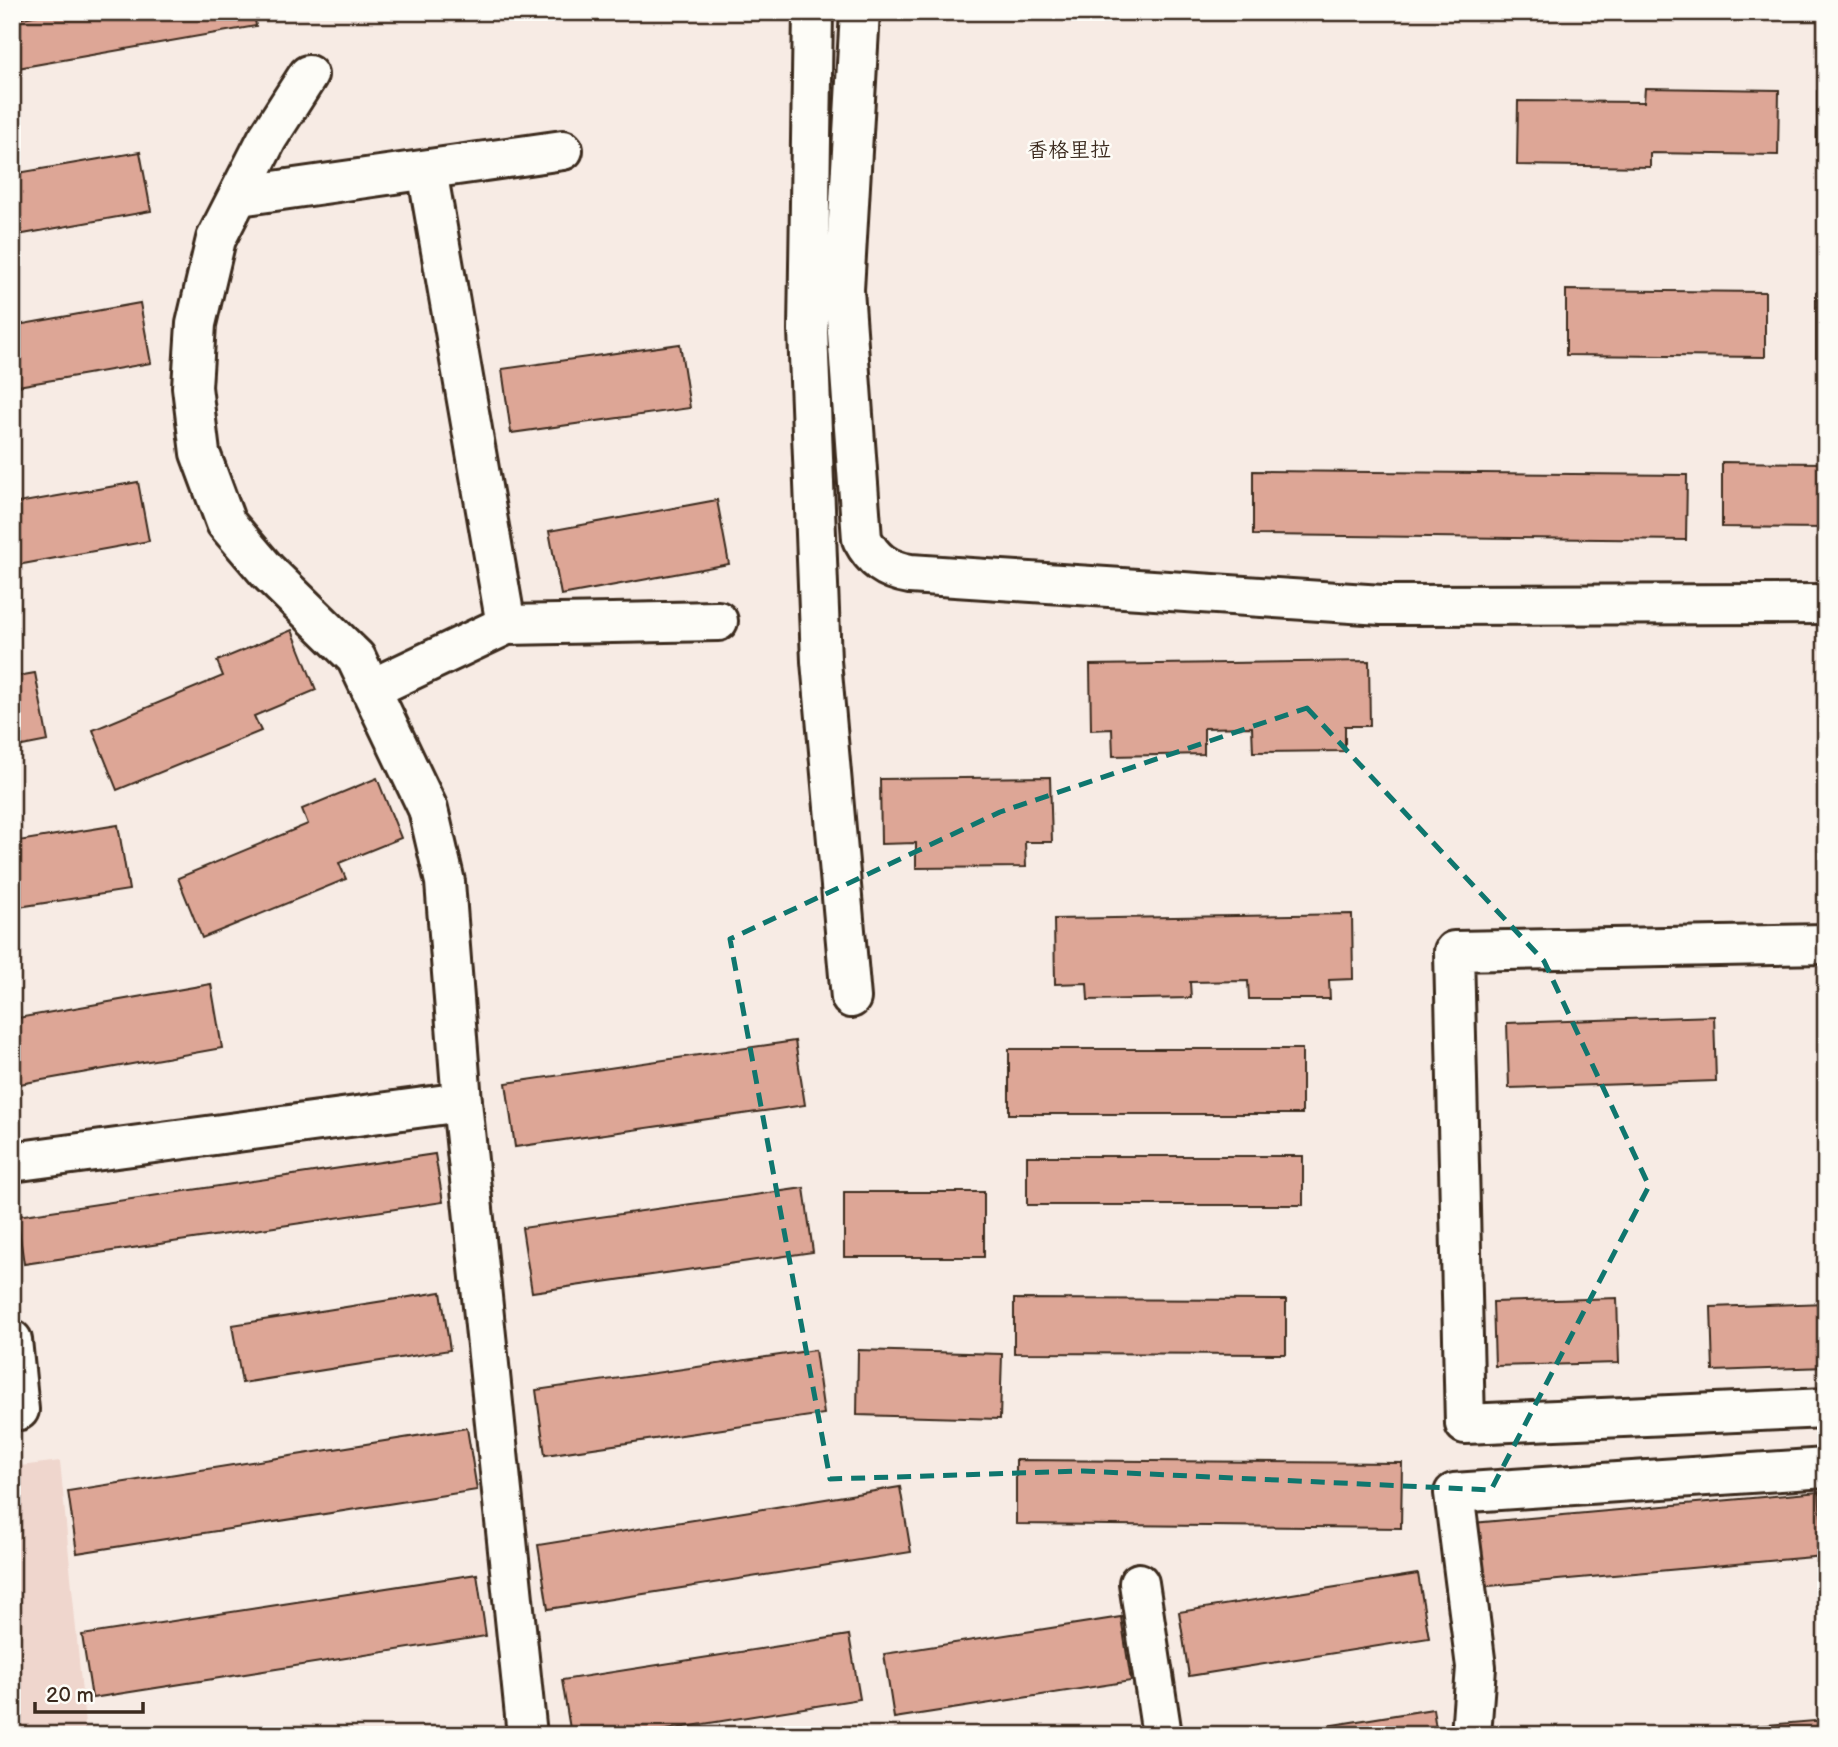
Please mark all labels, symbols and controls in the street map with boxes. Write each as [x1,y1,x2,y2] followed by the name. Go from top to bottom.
[1027,138,1111,163] district label: 香格里拉
[35,1670,144,1714] scale bar
[46,1683,94,1708] text: 20 m

